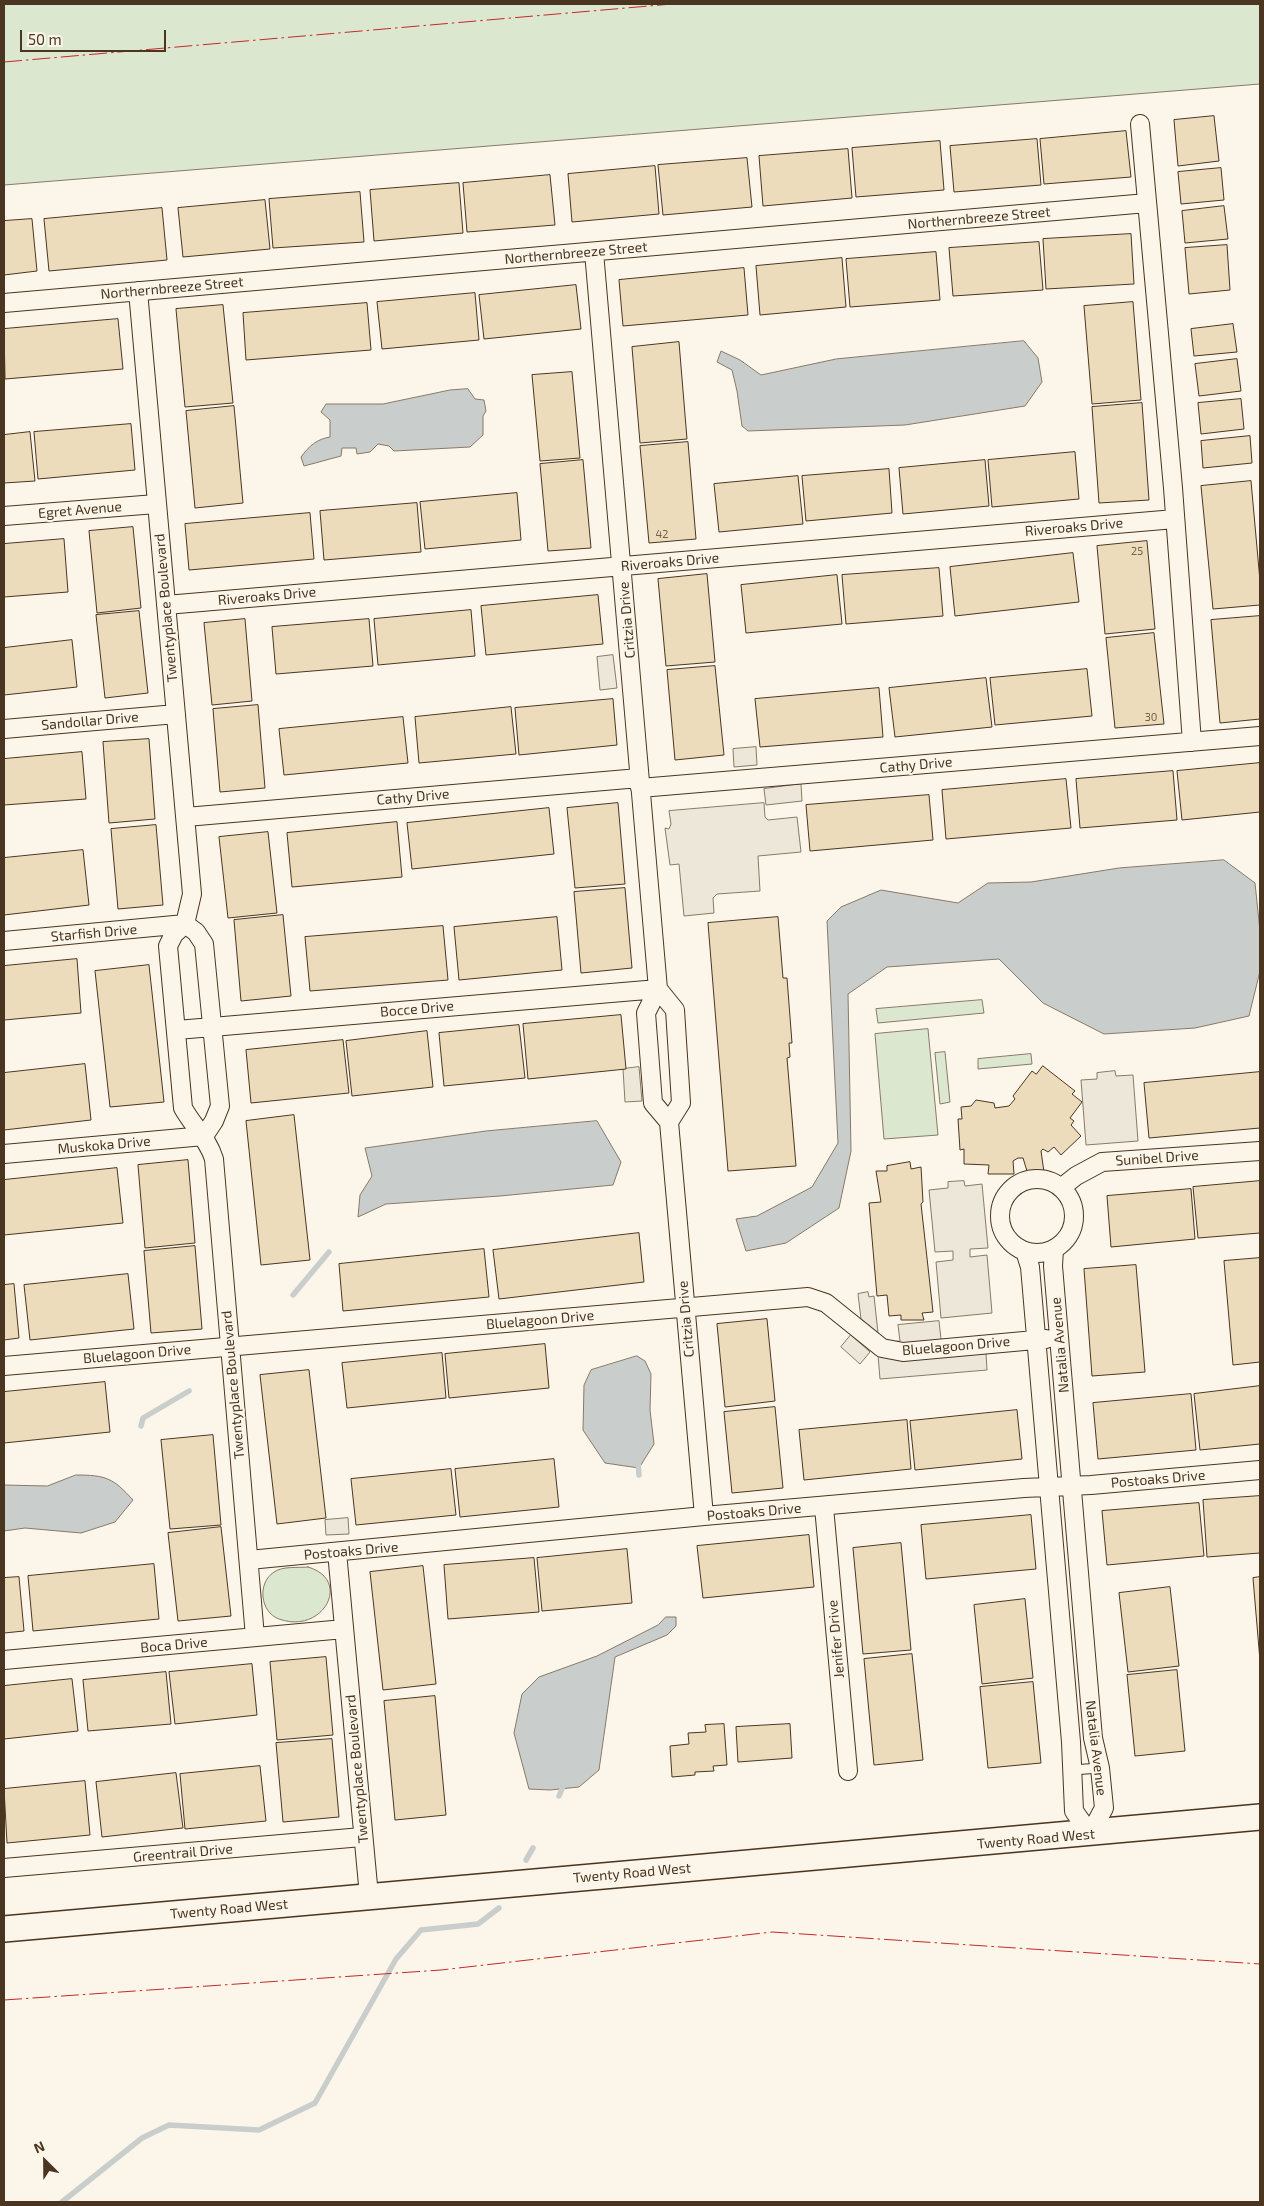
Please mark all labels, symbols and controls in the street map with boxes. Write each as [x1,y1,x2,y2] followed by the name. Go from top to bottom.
[22,20,169,52] scale bar
[28,30,62,48] text: 50 m
[907,203,1051,233] street label: Northernbreeze Street
[504,238,648,268] street label: Northernbreeze Street
[100,273,244,303] street label: Northernbreeze Street
[37,498,123,522] street label: Egret Avenue
[1024,514,1124,540] street label: Riveroaks Drive
[656,527,668,541] house number: 42
[151,533,181,683] street label: Twentyplace Boulevard
[1131,544,1143,558] house number: 25
[620,549,720,575] street label: Riveroaks Drive
[615,581,639,659] street label: Critzia Drive
[217,583,317,609] street label: Riveroaks Drive
[41,708,139,734] street label: Sandollar Drive
[1145,710,1157,724] house number: 30
[879,753,953,777] street label: Cathy Drive
[376,785,450,809] street label: Cathy Drive
[50,921,138,945] street label: Starfish Drive
[379,997,455,1021] street label: Bocce Drive
[57,1133,151,1157] street label: Muskoka Drive
[1115,1147,1199,1169] street label: Sunibel Drive
[674,1280,698,1358] street label: Critzia Drive
[1047,1296,1073,1394] street label: Natalia Avenue
[485,1307,595,1333] street label: Bluelagoon Drive
[218,1310,248,1460] street label: Twentyplace Boulevard
[901,1333,1011,1359] street label: Bluelagoon Drive
[82,1341,192,1367] street label: Bluelagoon Drive
[1110,1467,1206,1491] street label: Postoaks Drive
[706,1500,802,1524] street label: Postoaks Drive
[303,1539,399,1563] street label: Postoaks Drive
[824,1599,848,1679] street label: Jenifer Drive
[140,1634,208,1656] street label: Boca Drive
[342,1694,372,1844] street label: Twentyplace Boulevard
[1082,1699,1110,1797] street label: Natalia Avenue
[976,1825,1096,1853] street label: Twenty Road West
[132,1840,234,1866] street label: Greentrail Drive
[572,1859,692,1887] street label: Twenty Road West
[169,1895,289,1923] street label: Twenty Road West
[20,2136,70,2186] north arrow
[31,2137,47,2157] text: N

